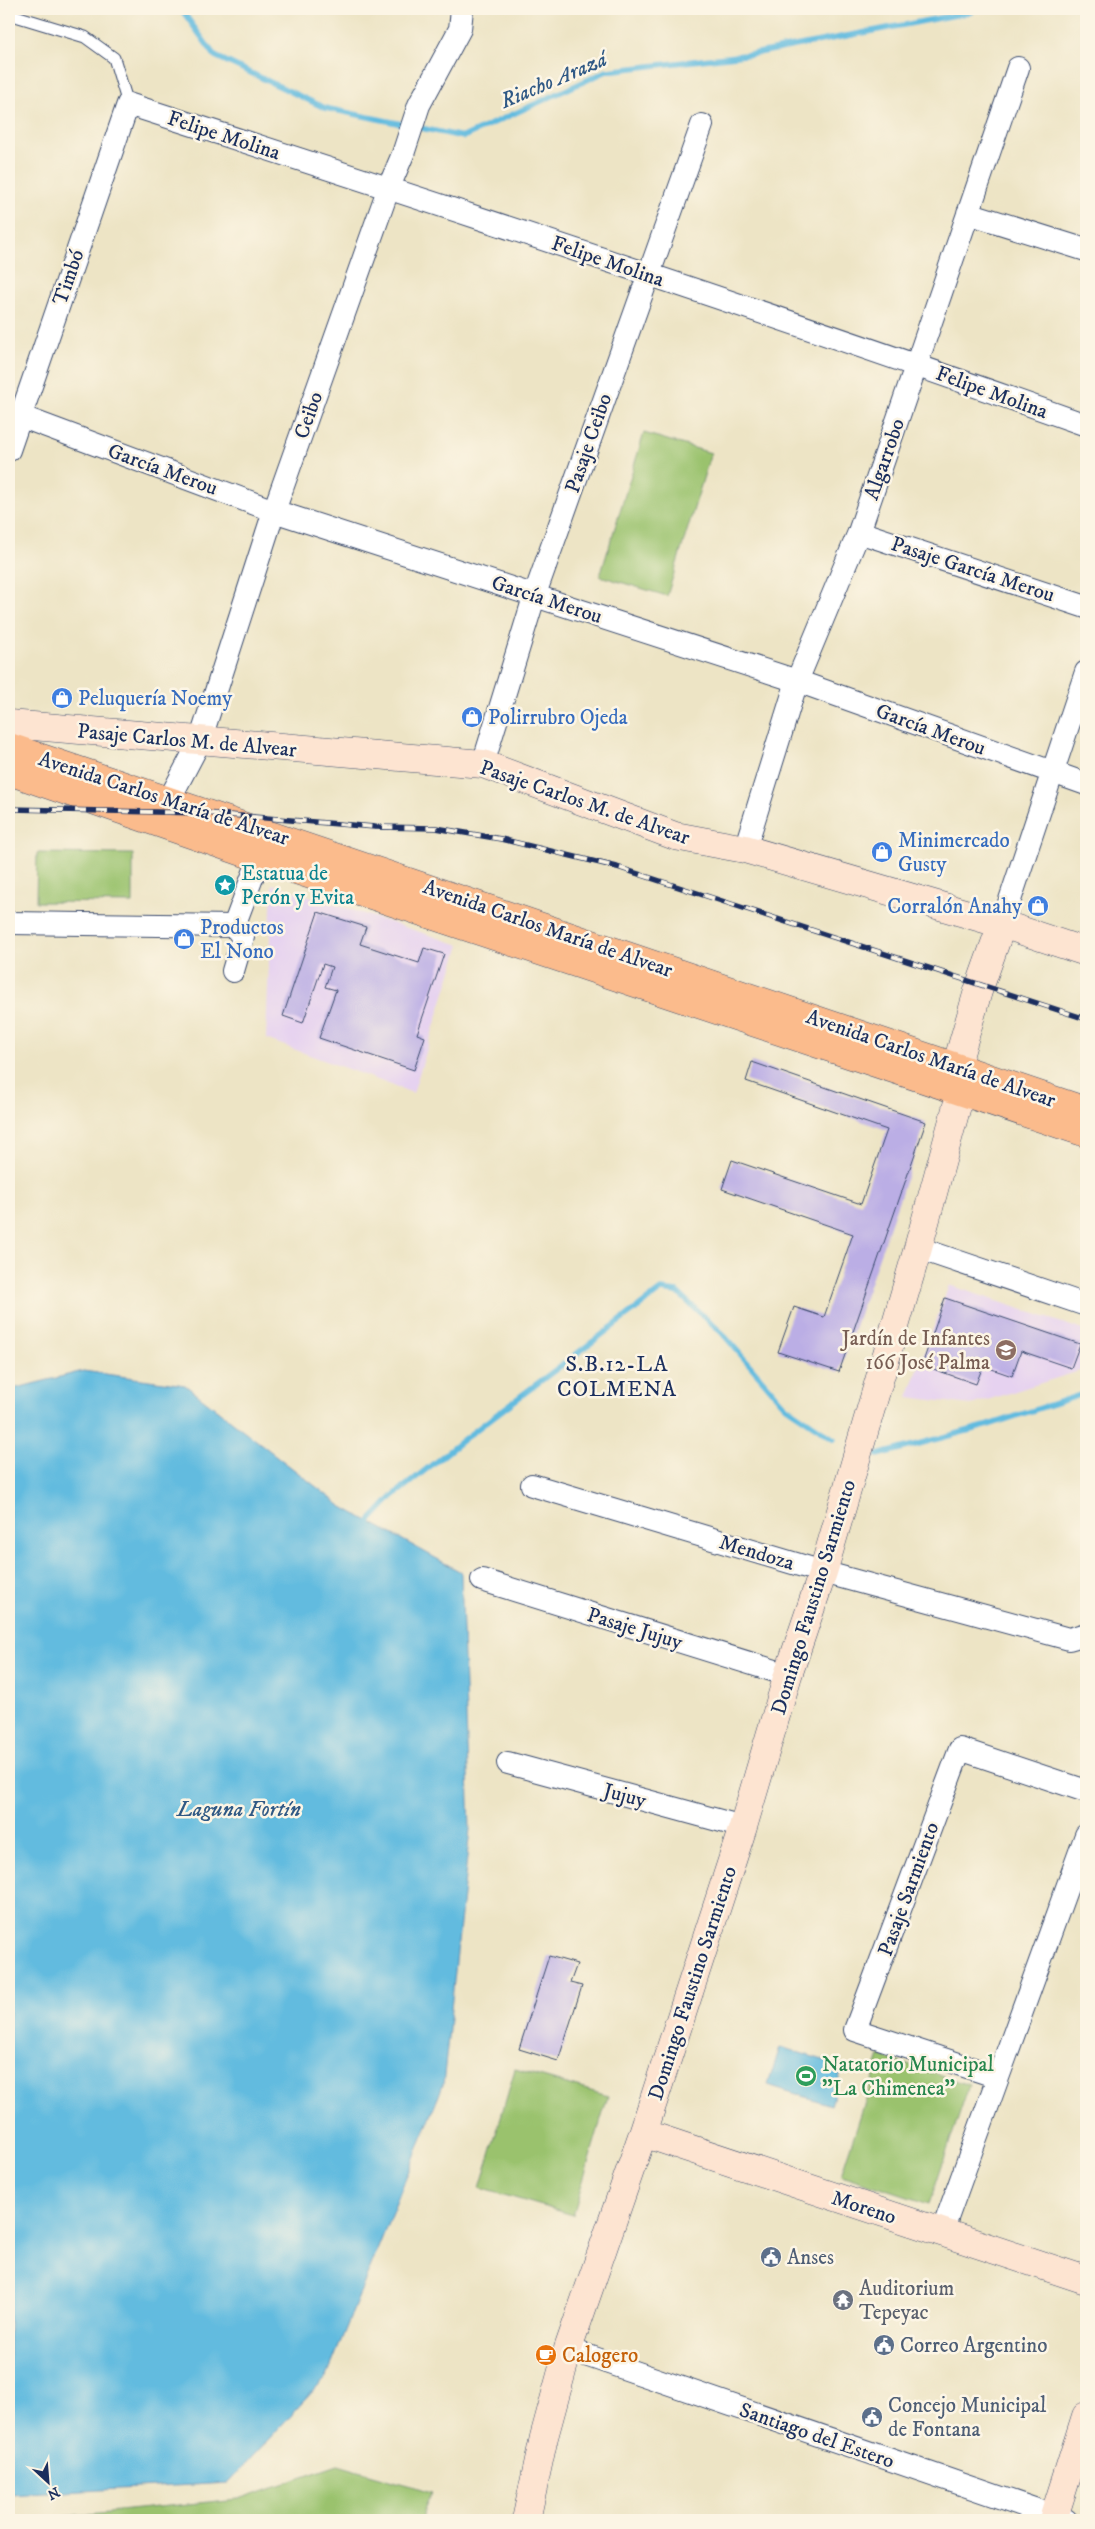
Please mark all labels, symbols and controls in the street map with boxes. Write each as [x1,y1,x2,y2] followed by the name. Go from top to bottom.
[495,45,613,115] water label: Riacho Arazá
[164,105,283,166] street label: Felipe Molina
[548,231,667,293] street label: Felipe Molina
[47,246,91,308] street label: Timbó
[932,361,1051,425] street label: Felipe Molina
[289,388,329,442] street label: Ceibo
[560,390,618,496] street label: Pasaje Ceibo
[859,415,911,504] street label: Algarrobo
[104,438,221,502] street label: García Merou
[888,531,1058,609] street label: Pasaje García Merou
[488,570,605,630] street label: García Merou
[50,686,74,710] shop icon: Peluquería Noemy
[78,686,233,712] place label: Peluquería Noemy
[872,698,989,762] street label: García Merou
[460,705,484,729] shop icon: Polirrubro Ojeda
[488,705,628,731] place label: Polirrubro Ojeda
[76,718,298,764] street label: Pasaje Carlos M. de Alvear
[35,746,293,852] street label: Avenida Carlos María de Alvear
[476,755,693,851] street label: Pasaje Carlos M. de Alvear
[898,828,1010,878] place label: Minimercado Gusty
[870,840,894,864] shop icon: Minimercado Gusty
[241,861,354,911] place label: Estatua de Perón y Evita
[213,873,237,897] place icon: Estatua de Perón y Evita
[419,874,676,984] street label: Avenida Carlos María de Alvear
[887,894,1023,920] place label: Corralón Anahy
[1026,894,1050,918] shop icon: Corralón Anahy
[200,915,284,965] place label: Productos El Nono
[172,927,196,951] shop icon: Productos El Nono
[802,1004,1059,1114] street label: Avenida Carlos María de Alvear
[840,1326,990,1376] place label: Jardín de Infantes 166 José Palma
[994,1338,1018,1362] school or university icon: Jardín de Infantes 166 José Palma
[557,1351,677,1403] district label: S.B.12-LA COLMENA
[766,1477,862,1718] street label: Domingo Faustino Sarmiento
[716,1529,798,1577] street label: Mendoza
[584,1602,687,1656] street label: Pasaje Jujuy
[599,1777,650,1814] street label: Jujuy
[175,1796,301,1823] water label: Laguna Fortín
[873,1819,945,1960] street label: Pasaje Sarmiento
[643,1863,743,2104] street label: Domingo Faustino Sarmiento
[822,2052,994,2102] place label: Natatorio Municipal ''La Chimenea''
[794,2064,818,2088] sports icon: Natatorio Municipal ''La Chimenea''
[828,2185,899,2231] street label: Moreno
[759,2245,783,2269] public building icon: Anses
[787,2245,834,2271] place label: Anses
[859,2276,954,2326] place label: Auditorium Tepeyac
[831,2288,855,2312] temple icon: Auditorium Tepeyac
[872,2333,896,2357] public building icon: Correo Argentino
[900,2333,1047,2359] place label: Correo Argentino
[534,2343,558,2367] cafe icon: Calogero
[562,2343,638,2369] place label: Calogero
[888,2393,1047,2443] place label: Concejo Municipal de Fontana
[736,2397,898,2475] street label: Santiago del Estero
[860,2405,884,2429] public building icon: Concejo Municipal de Fontana
[22,2456,72,2506] north arrow
[44,2482,62,2504] text: N

